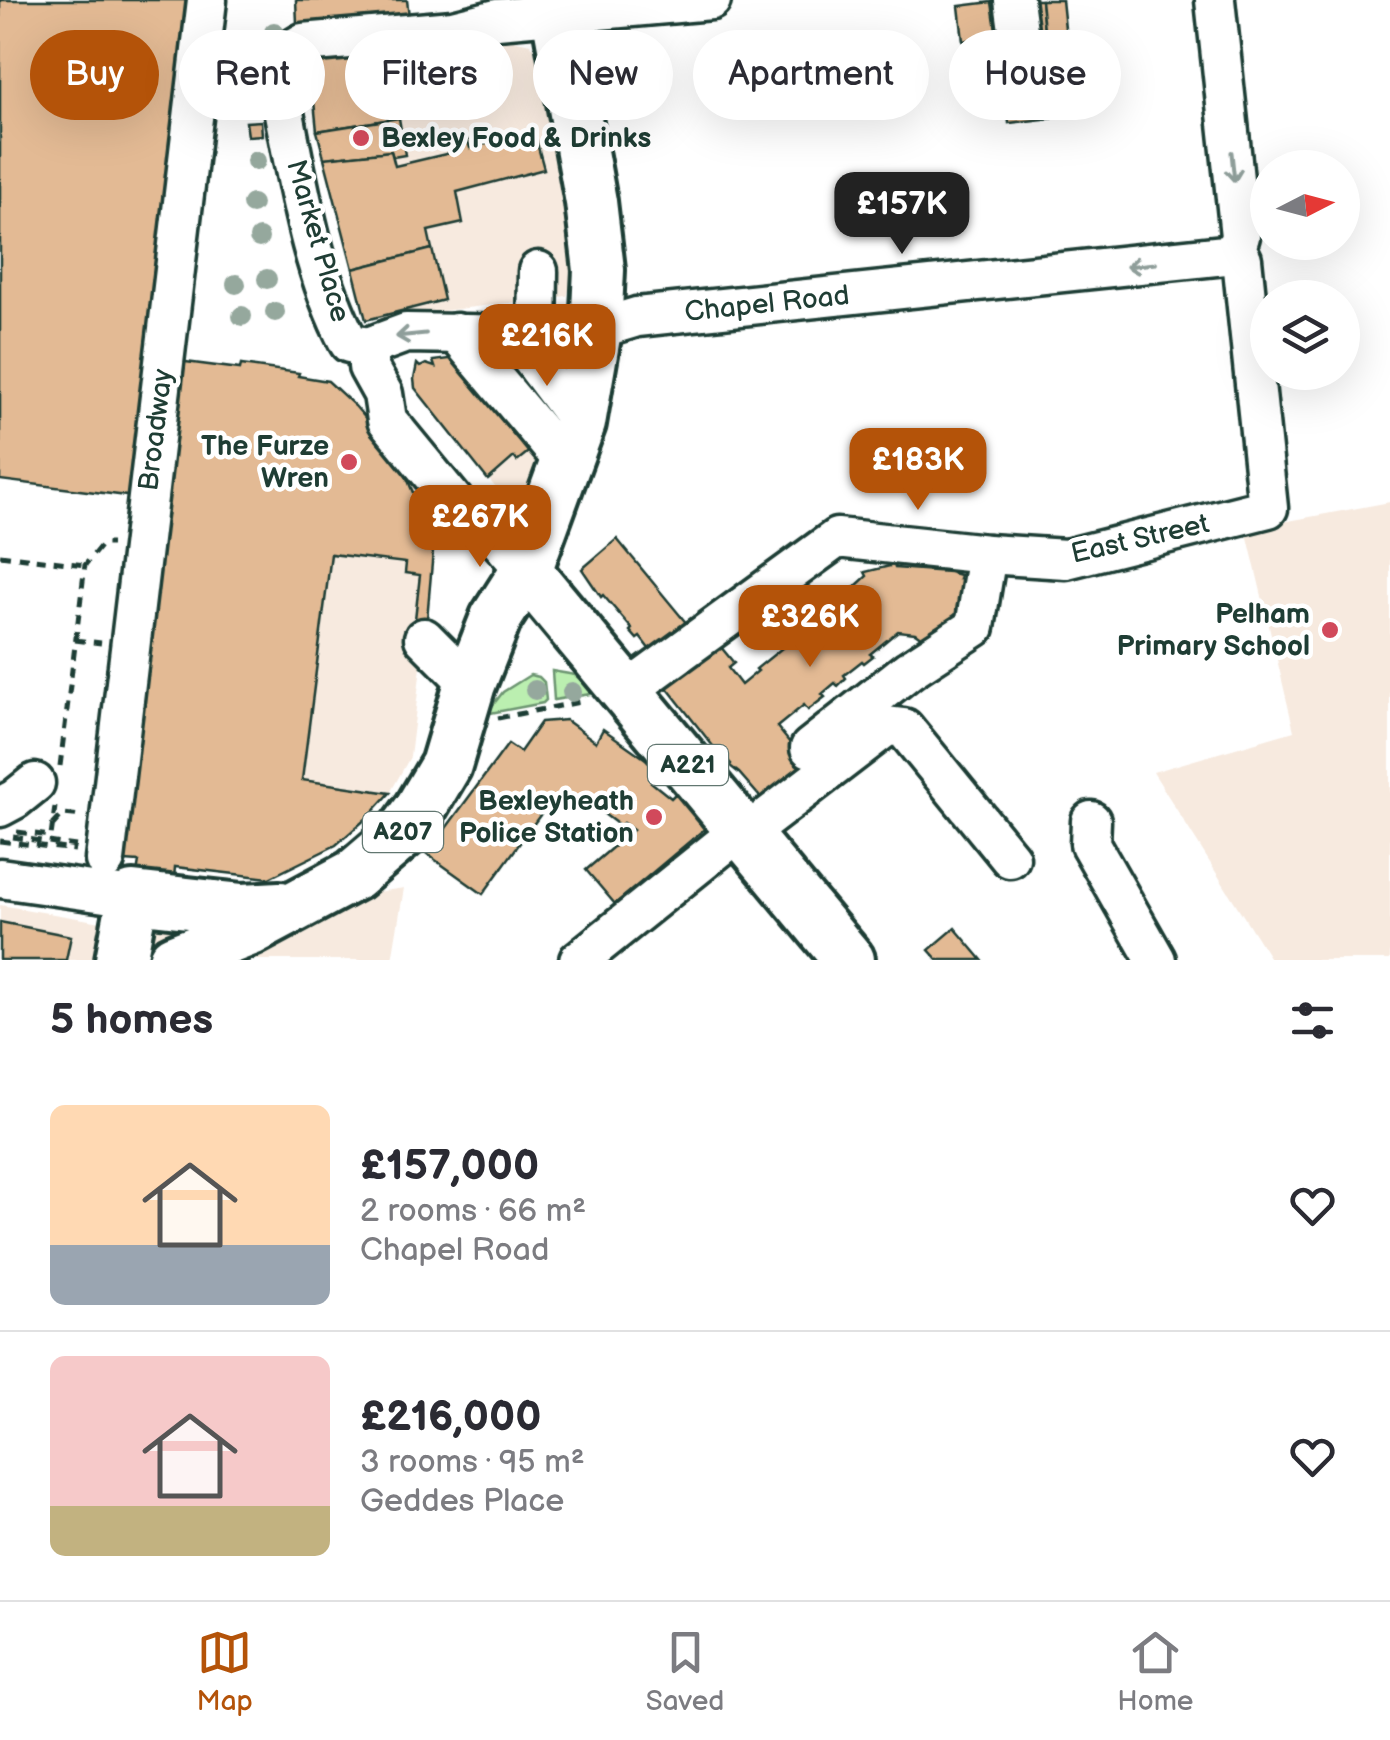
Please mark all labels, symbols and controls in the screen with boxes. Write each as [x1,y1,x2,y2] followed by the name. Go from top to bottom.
[30,30,159,120] chip: Buy
[179,30,325,120] chip: Rent
[345,30,513,120] chip: Filters
[533,30,673,120] chip: New
[693,30,929,120] chip: Apartment
[949,30,1121,120] chip: House
[381,122,651,155] place label: Bexley Food & Drinks
[350,127,372,149] marker: Bexley Food & Drinks
[1223,150,1242,182] one-way arrow
[1250,150,1360,260] north arrow
[1250,150,1360,390] map controls
[279,156,357,326] street label: Market Place
[832,172,972,257] pin: £157K
[856,185,948,224] text: £157K
[1125,256,1157,275] one-way arrow
[683,279,851,329] street label: Chapel Road
[1250,280,1360,390] button: layers
[477,304,617,389] pin: £216K
[500,317,594,356] text: £216K
[395,326,428,345] one-way arrow
[132,367,180,493] street label: Broadway
[848,428,988,513] pin: £183K
[201,430,329,495] place label: The Furze Wren
[871,441,965,480] text: £183K
[338,451,360,473] marker: The Furze Wren
[410,485,550,570] pin: £267K
[431,498,529,537] text: £267K
[1068,507,1213,571] street label: East Street
[740,585,880,670] pin: £326K
[761,598,859,637] text: £326K
[1117,598,1310,663] place label: Pelham Primary School
[1319,619,1341,641] marker: Pelham Primary School
[648,745,728,785] road number: A221
[459,785,634,850] place label: Bexleyheath Police Station
[643,806,665,828] marker: Bexleyheath Police Station
[363,812,443,852] road number: A207
[1285,993,1340,1048] icon: filters
[50,995,213,1046] text: 5 homes
[360,1141,539,1192] text: £157,000
[130,1145,250,1265] icon: home
[1285,1178,1340,1233] icon: heart
[360,1192,586,1231] text: 2 rooms · 66 m²
[360,1231,549,1270] text: Chapel Road
[360,1392,541,1443] text: £216,000
[130,1396,250,1516] icon: home
[1285,1429,1340,1484] icon: heart
[360,1443,585,1482] text: 3 rooms · 95 m²
[360,1482,564,1521] text: Geddes Place
[197,1625,253,1718] tab: Map
[646,1625,724,1718] tab: Saved
[1117,1625,1193,1718] tab: Home

